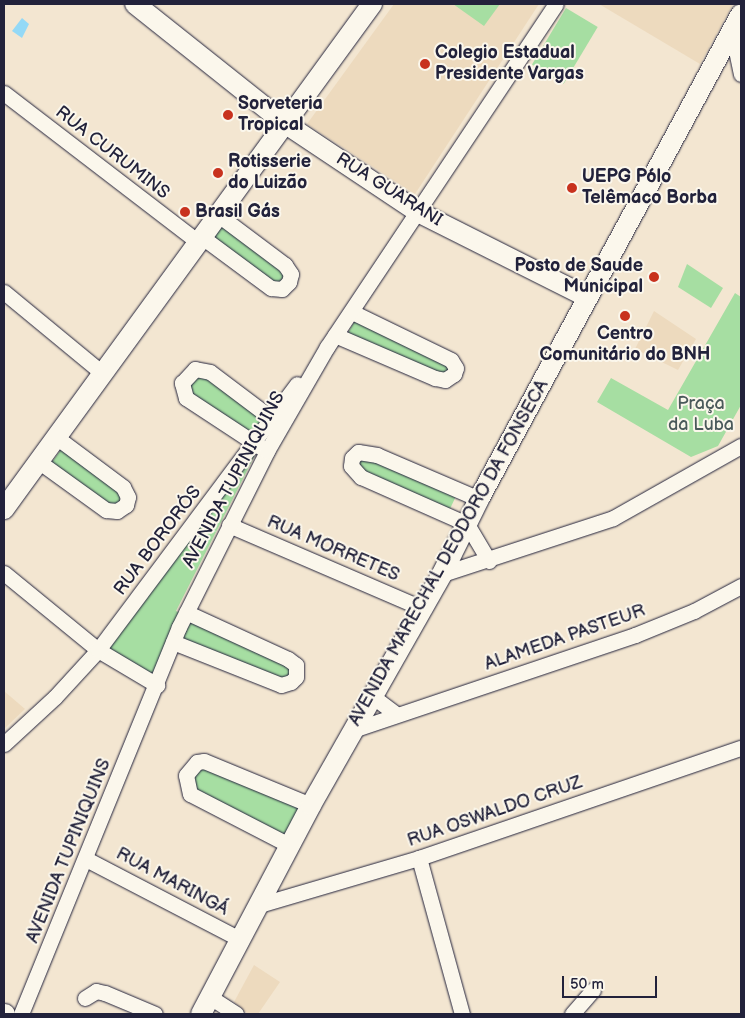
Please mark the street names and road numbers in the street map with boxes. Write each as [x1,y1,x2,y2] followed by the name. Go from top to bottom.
[51,102,173,204] street label: RUA CURUMINS
[332,149,446,231] street label: RUA GUARANI
[344,376,554,730] street label: AVENIDA MARECHAL DEODORO DA FONSECA
[178,388,290,572] street label: AVENIDA TUPINIQUINS
[110,482,206,600] street label: RUA BORORÓS
[264,511,402,587] street label: RUA MORRETES
[482,600,648,676] street label: ALAMEDA PASTEUR
[22,756,116,946] street label: AVENIDA TUPINIQUINS
[405,772,585,852] street label: RUA OSWALDO CRUZ
[112,843,232,921] street label: RUA MARINGÁ

